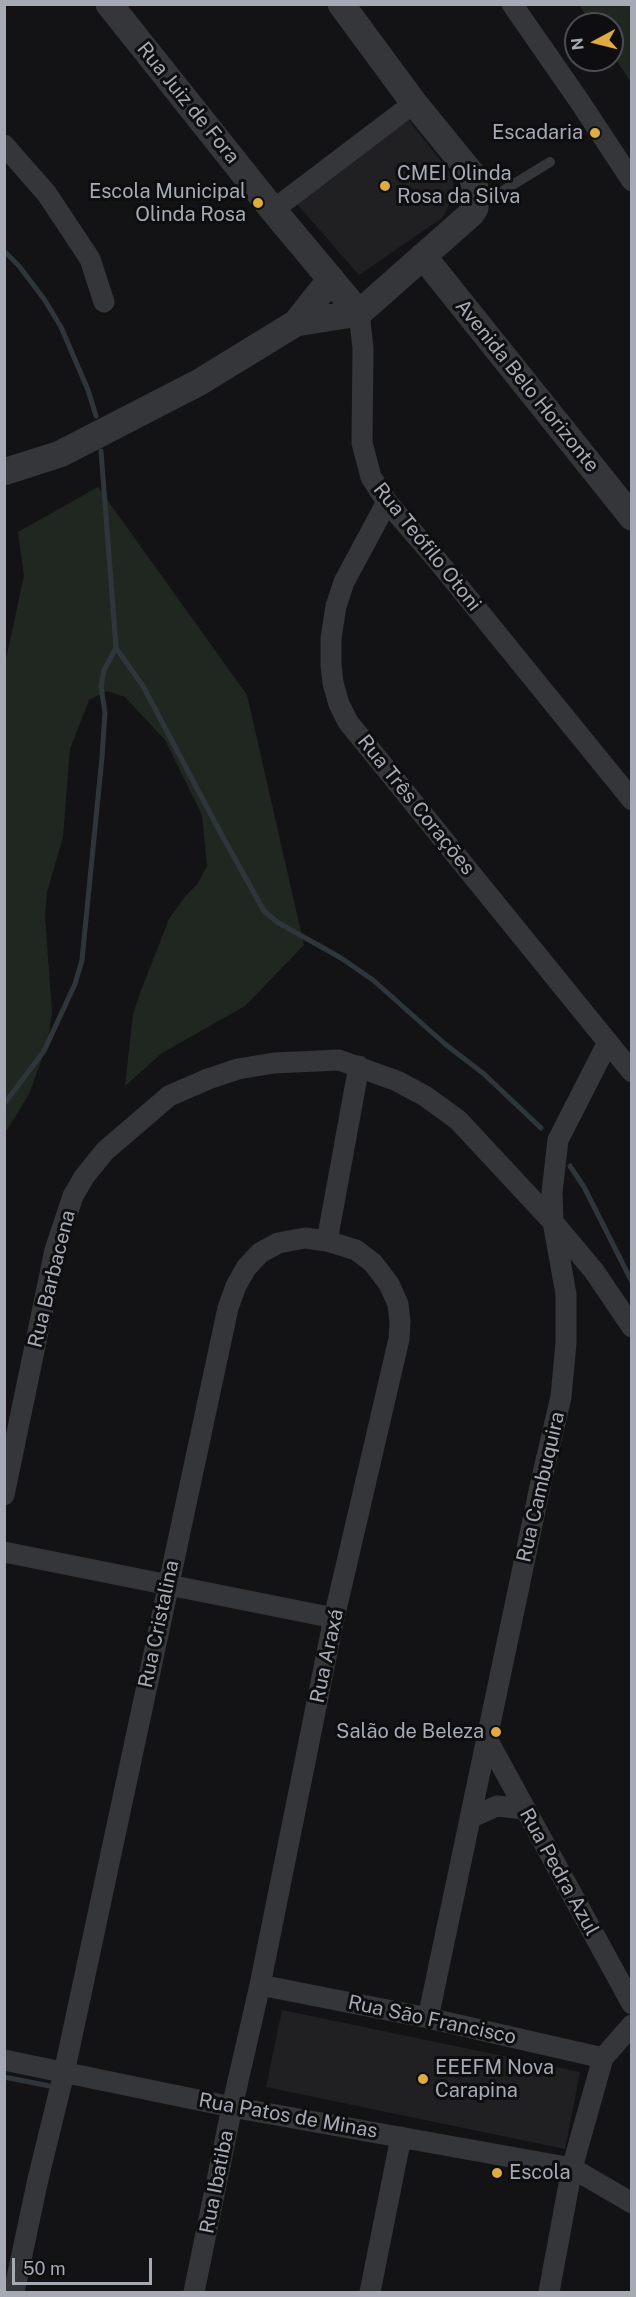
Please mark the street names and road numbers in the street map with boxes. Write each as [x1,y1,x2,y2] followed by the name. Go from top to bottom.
[132,37,244,169] street label: Rua Juiz de Fora
[450,295,604,477] street label: Avenida Belo Horizonte
[368,478,486,616] street label: Rua Teófilo Otoni
[352,730,480,880] street label: Rua Três Corações
[23,1208,81,1350] street label: Rua Barbacena
[512,1409,570,1565] street label: Rua Cambuquira
[134,1558,184,1690] street label: Rua Cristalina
[305,1607,349,1705] street label: Rua Araxá
[514,1804,604,1940] street label: Rua Pedra Azul
[346,1990,518,2050] street label: Rua São Francisco
[197,2088,379,2144] street label: Rua Patos de Minas
[195,2128,239,2236] street label: Rua Ibatiba

